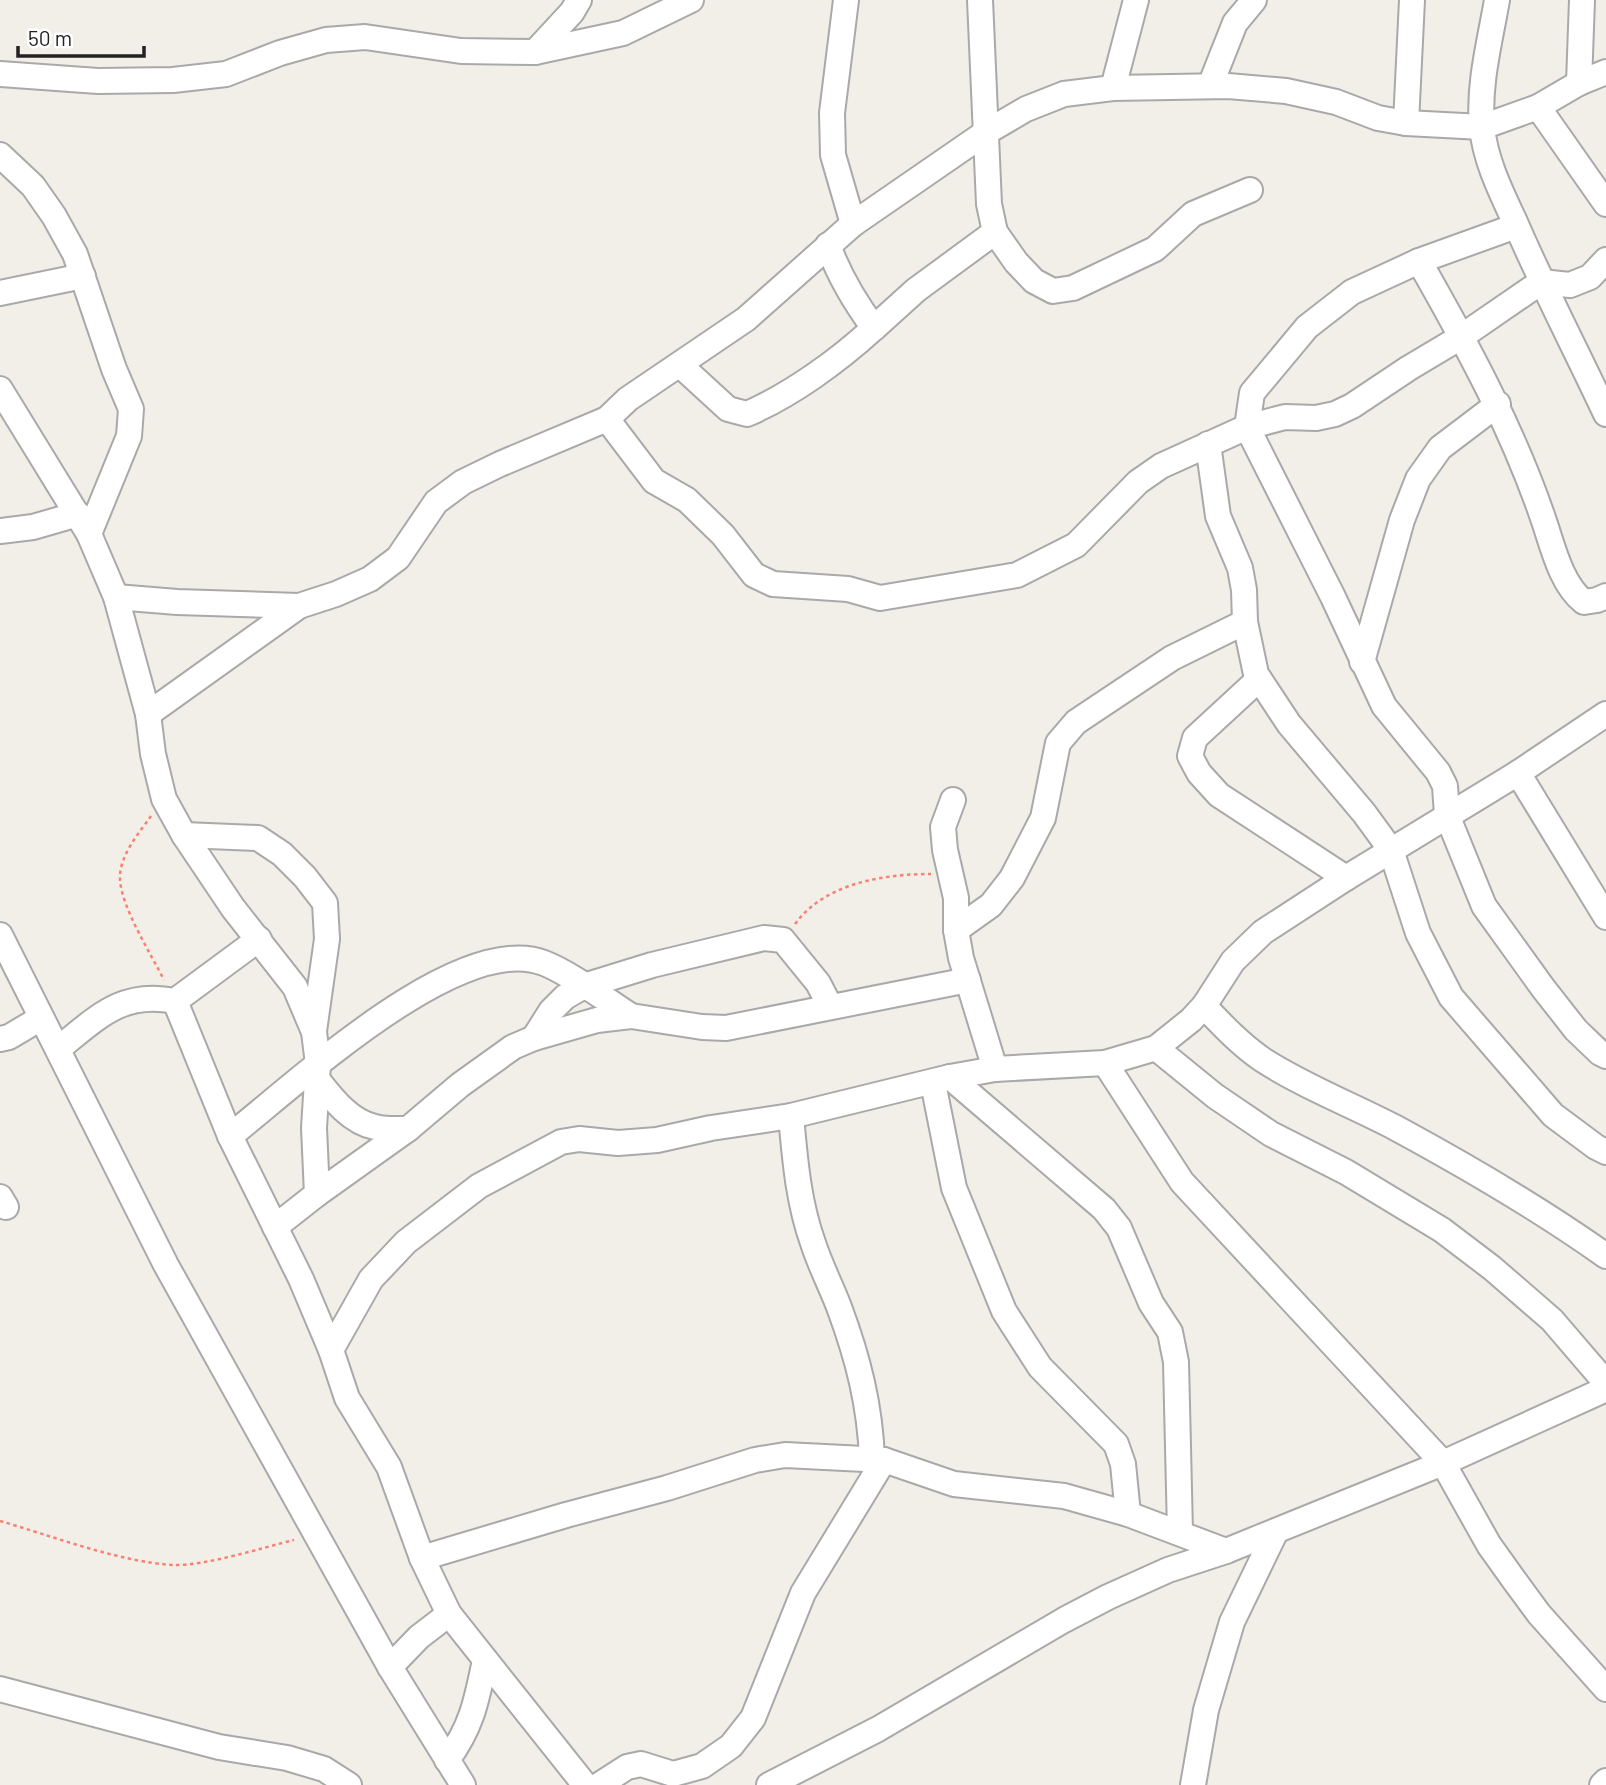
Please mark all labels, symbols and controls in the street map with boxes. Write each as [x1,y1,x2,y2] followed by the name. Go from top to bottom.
[18,14,144,58] scale bar
[28,25,72,50] text: 50 m

